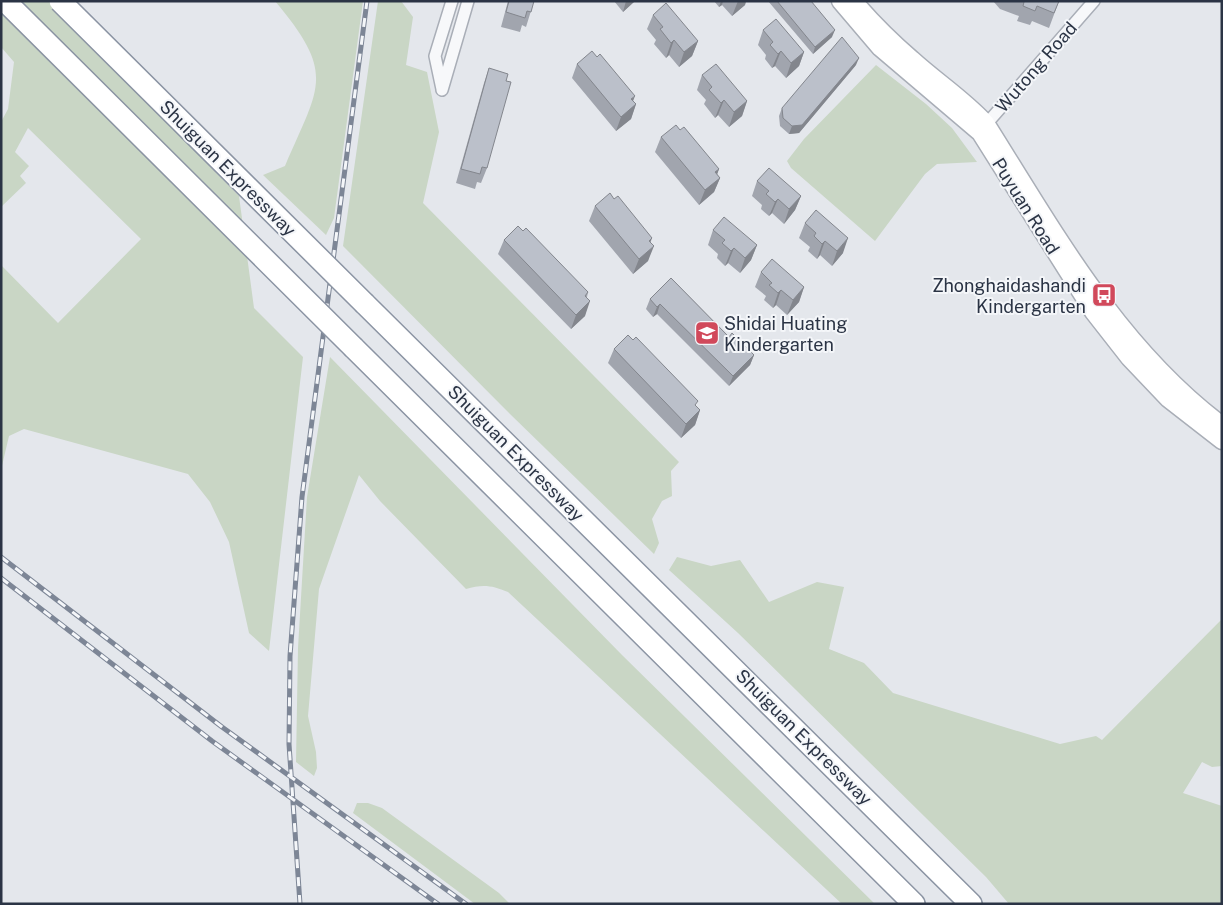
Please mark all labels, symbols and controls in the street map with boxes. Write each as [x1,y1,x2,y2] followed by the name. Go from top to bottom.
[991,17,1081,117] street label: Wutong Road
[156,96,301,241] street label: Shuiguan Expressway
[988,154,1064,258] street label: Puyuan Road
[932,275,1086,317] place label: Zhonghaidashandi Kindergarten
[1091,282,1117,308] bus stop icon: Zhonghaidashandi Kindergarten
[724,313,847,355] place label: Shidai Huating Kindergarten
[694,320,720,346] school or university icon: Shidai Huating Kindergarten
[444,381,589,526] street label: Shuiguan Expressway
[732,665,877,810] street label: Shuiguan Expressway

